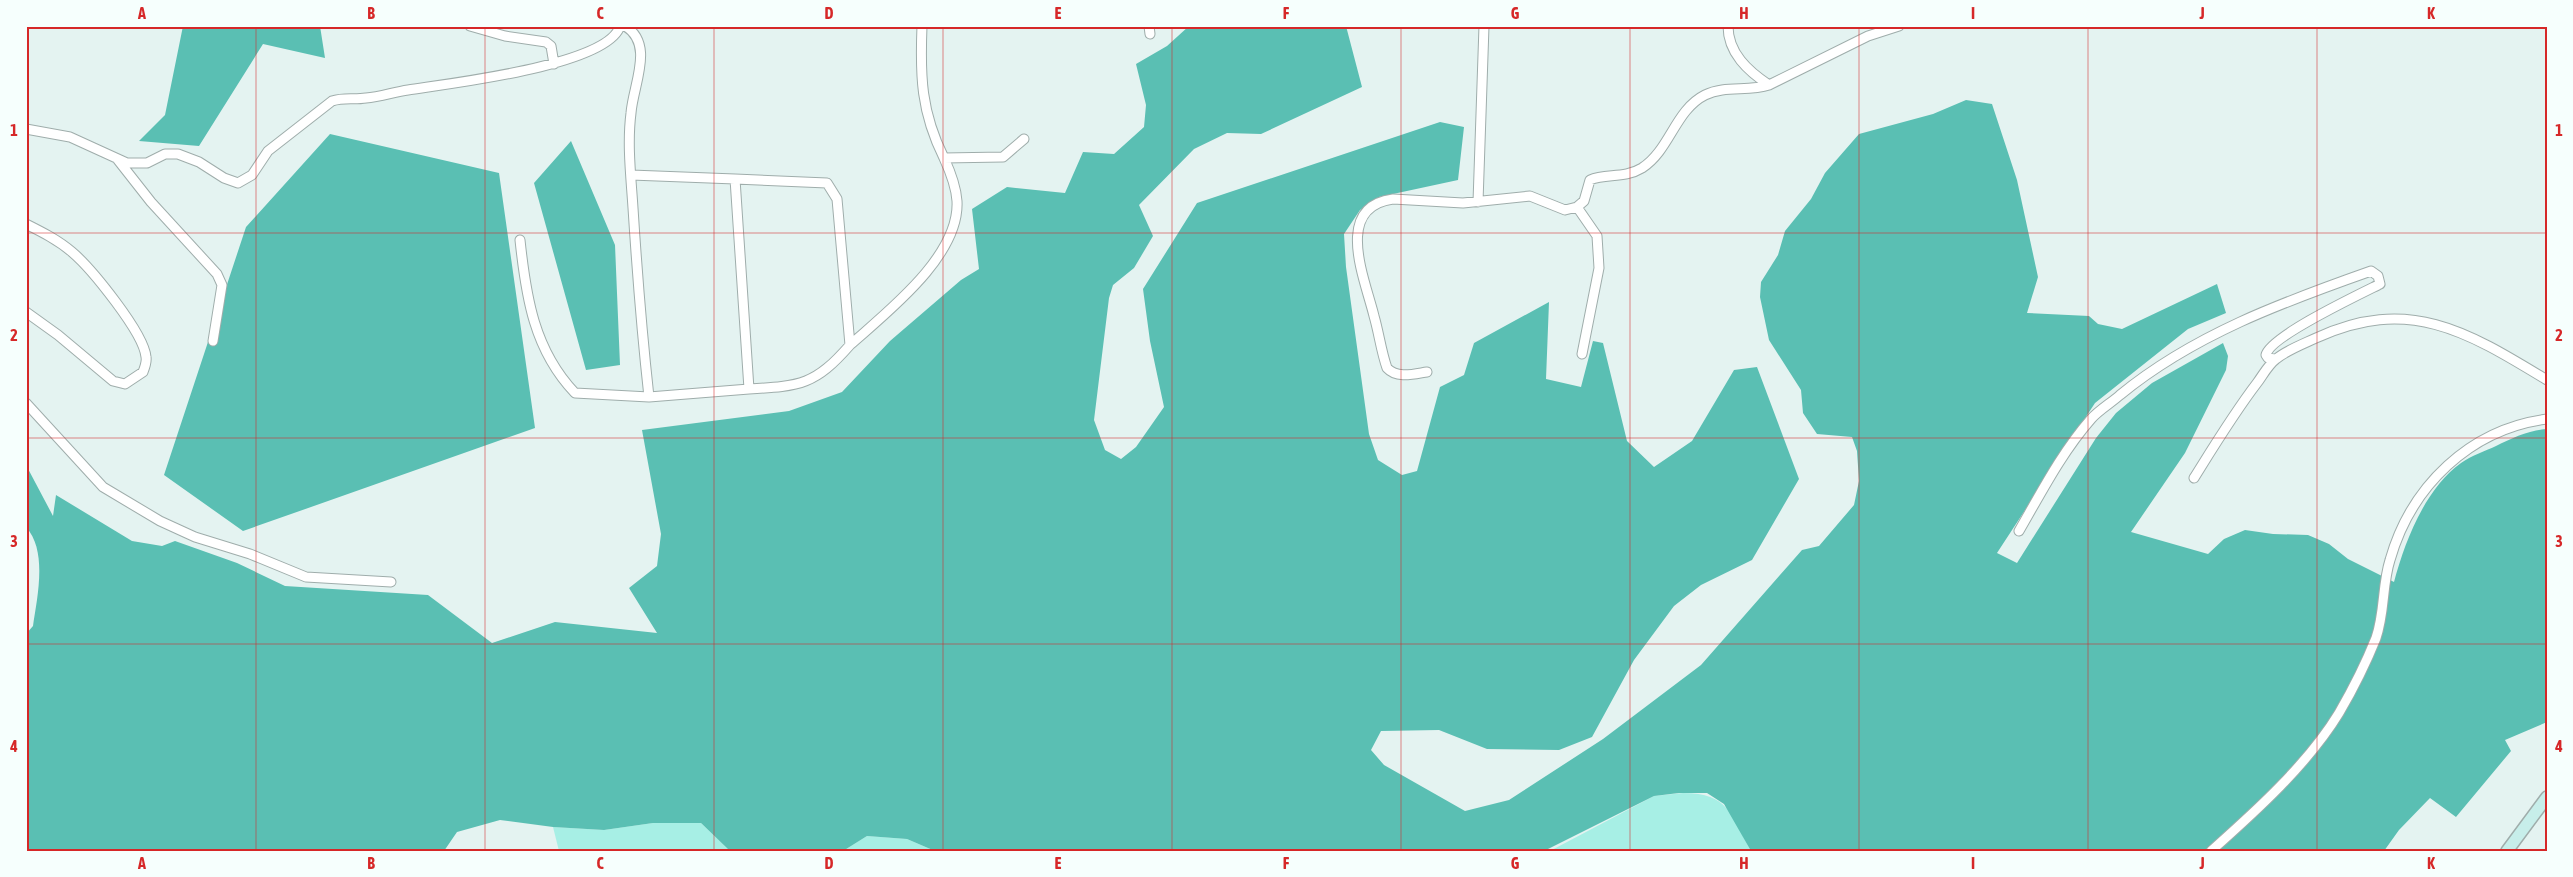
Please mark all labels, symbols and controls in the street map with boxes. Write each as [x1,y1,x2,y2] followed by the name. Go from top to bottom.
[137,4,146,22] text: A
[367,4,375,22] text: B
[596,4,604,22] text: C
[825,4,834,22] text: D
[1055,4,1062,22] text: E
[1283,4,1290,22] text: F
[1511,4,1520,22] text: G
[1739,4,1749,22] text: H
[1971,4,1975,22] text: I
[2198,4,2205,22] text: J
[2427,4,2435,22] text: K
[10,121,18,139] text: 1
[2555,121,2563,139] text: 1
[10,326,18,344] text: 2
[2555,326,2563,344] text: 2
[10,532,18,550] text: 3
[2555,532,2563,550] text: 3
[9,737,18,755] text: 4
[2554,737,2563,755] text: 4
[137,854,146,872] text: A
[367,854,375,872] text: B
[596,854,604,872] text: C
[825,854,834,872] text: D
[1055,854,1062,872] text: E
[1283,854,1290,872] text: F
[1511,854,1520,872] text: G
[1739,854,1749,872] text: H
[1971,854,1975,872] text: I
[2198,854,2205,872] text: J
[2427,854,2435,872] text: K

